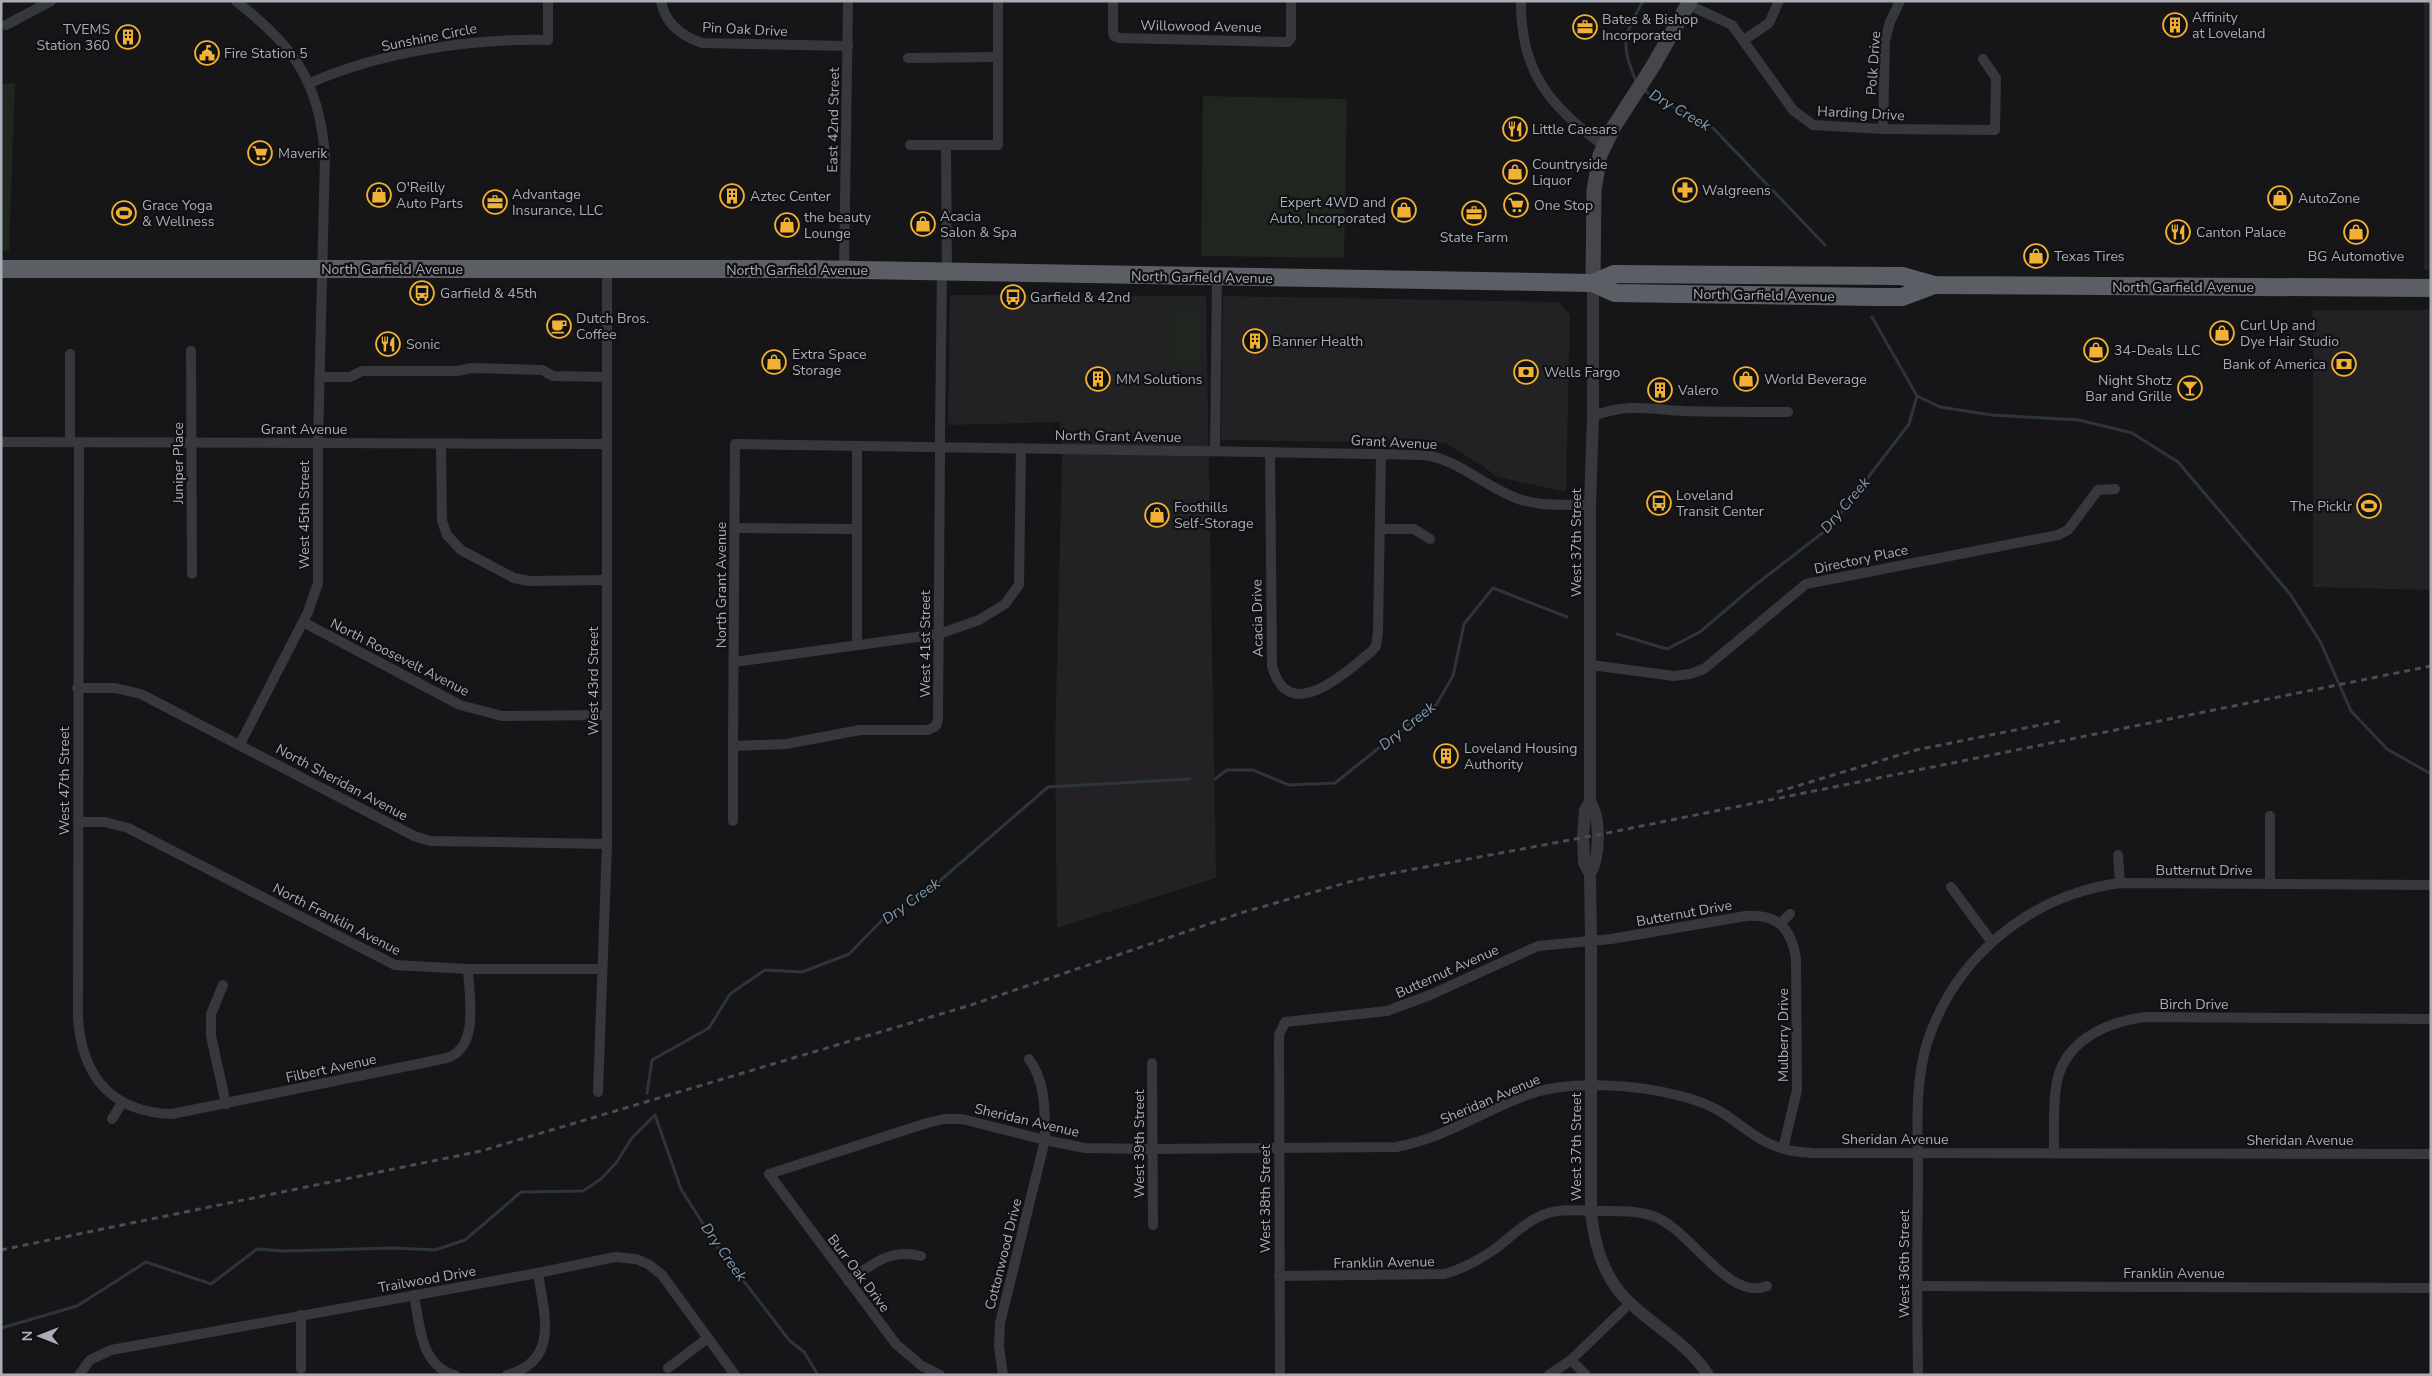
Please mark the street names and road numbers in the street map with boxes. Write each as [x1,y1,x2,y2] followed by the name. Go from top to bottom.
[1140,16,1262,37] street label: Willowood Avenue
[702,18,788,41] street label: Pin Oak Drive
[380,19,478,56] street label: Sunshine Circle
[1862,30,1885,96] street label: Polk Drive
[823,67,844,173] street label: East 42nd Street
[1817,102,1905,125] street label: Harding Drive
[321,260,463,279] street label: North Garfield Avenue
[726,261,868,280] street label: North Garfield Avenue
[1131,267,1273,288] street label: North Garfield Avenue
[2112,278,2254,297] street label: North Garfield Avenue
[1693,285,1835,306] street label: North Garfield Avenue
[261,420,347,439] street label: Grant Avenue
[169,422,188,505] street label: Juniper Place
[1055,426,1181,447] street label: North Grant Avenue
[1350,431,1438,454] street label: Grant Avenue
[295,461,314,569] street label: West 45th Street
[1567,489,1586,597] street label: West 37th Street
[712,522,731,648] street label: North Grant Avenue
[1812,540,1910,579] street label: Directory Place
[1247,579,1268,657] street label: Acacia Drive
[916,590,935,698] street label: West 41st Street
[327,614,472,701] street label: North Roosevelt Avenue
[584,626,603,735] street label: West 43rd Street
[55,727,74,835] street label: West 47th Street
[272,740,411,825] street label: North Sheridan Avenue
[2156,861,2252,880] street label: Butternut Drive
[269,879,404,960] street label: North Franklin Avenue
[1635,896,1733,931] street label: Butternut Drive
[1393,940,1502,1003] street label: Butternut Avenue
[1774,988,1793,1082] street label: Mulberry Drive
[2160,995,2228,1014] street label: Birch Drive
[284,1050,378,1087] street label: Filbert Avenue
[1437,1070,1543,1129] street label: Sheridan Avenue
[1130,1090,1149,1198] street label: West 39th Street
[1567,1093,1586,1201] street label: West 37th Street
[973,1099,1081,1142] street label: Sheridan Avenue
[1841,1130,1949,1149] street label: Sheridan Avenue
[2246,1131,2354,1150] street label: Sheridan Avenue
[1256,1145,1275,1253] street label: West 38th Street
[980,1196,1027,1312] street label: Cottonwood Drive
[1895,1210,1914,1318] street label: West 36th Street
[823,1230,894,1316] street label: Burr Oak Drive
[1333,1252,1435,1273] street label: Franklin Avenue
[377,1262,478,1297] street label: Trailwood Drive
[2123,1264,2225,1283] street label: Franklin Avenue

